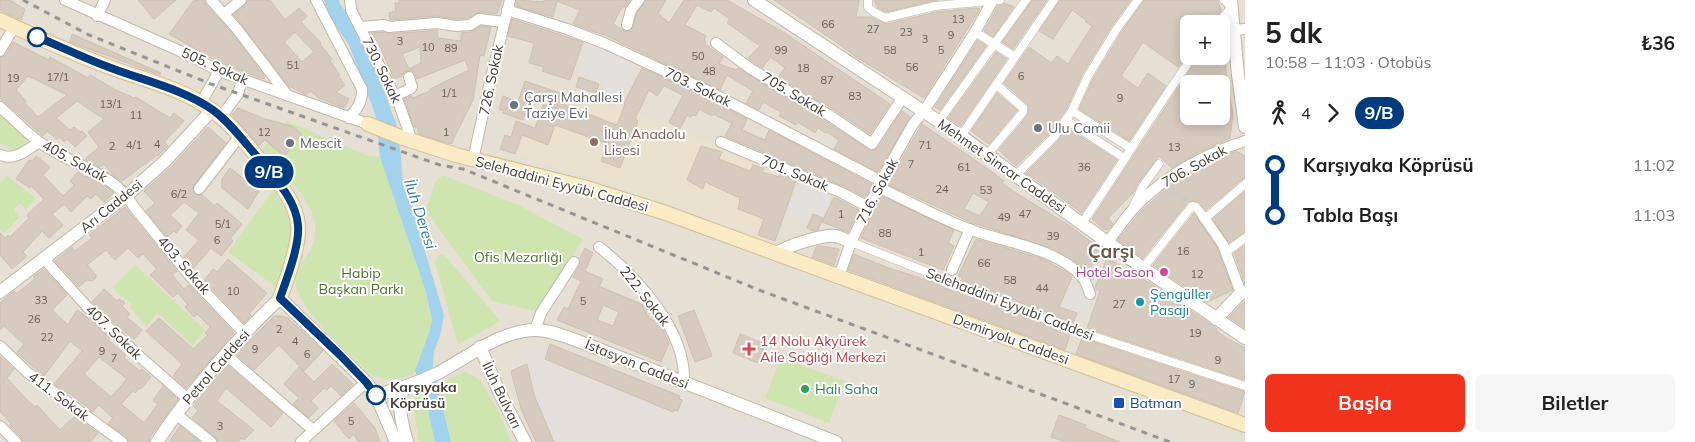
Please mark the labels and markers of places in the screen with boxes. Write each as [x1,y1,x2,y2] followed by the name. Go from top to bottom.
[27,27,47,47] unlabelled marker
[524,88,622,122] place label: Çarşı Mahallesi Taziye Evi
[508,99,520,111] marker: Çarşı Mahallesi Taziye Evi
[1048,119,1110,137] place label: Ulu Camii
[1032,122,1044,134] marker: Ulu Camii
[604,125,686,159] place label: İluh Anadolu Lisesi
[300,134,342,152] place label: Mescit
[588,136,600,148] marker: İluh Anadolu Lisesi
[284,137,296,149] marker: Mescit
[1076,263,1154,281] place label: Hotel Sason
[1158,266,1170,278] marker: Hotel Sason
[1150,285,1211,319] place label: Şengüller Pasajı
[1134,296,1146,308] marker: Şengüller Pasajı
[760,332,886,366] place label: 14 Nolu Akyürek Aile Sağlığı Merkezi
[742,342,756,356] marker: 14 Nolu Akyürek Aile Sağlığı Merkezi
[390,378,457,412] place label: Karşıyaka Köprüsü
[815,380,878,398] place label: Halı Saha
[799,383,811,395] marker: Halı Saha
[366,385,386,405] marker: Karşıyaka Köprüsü
[1130,394,1182,412] place label: Batman
[1112,396,1126,410] marker: Batman

